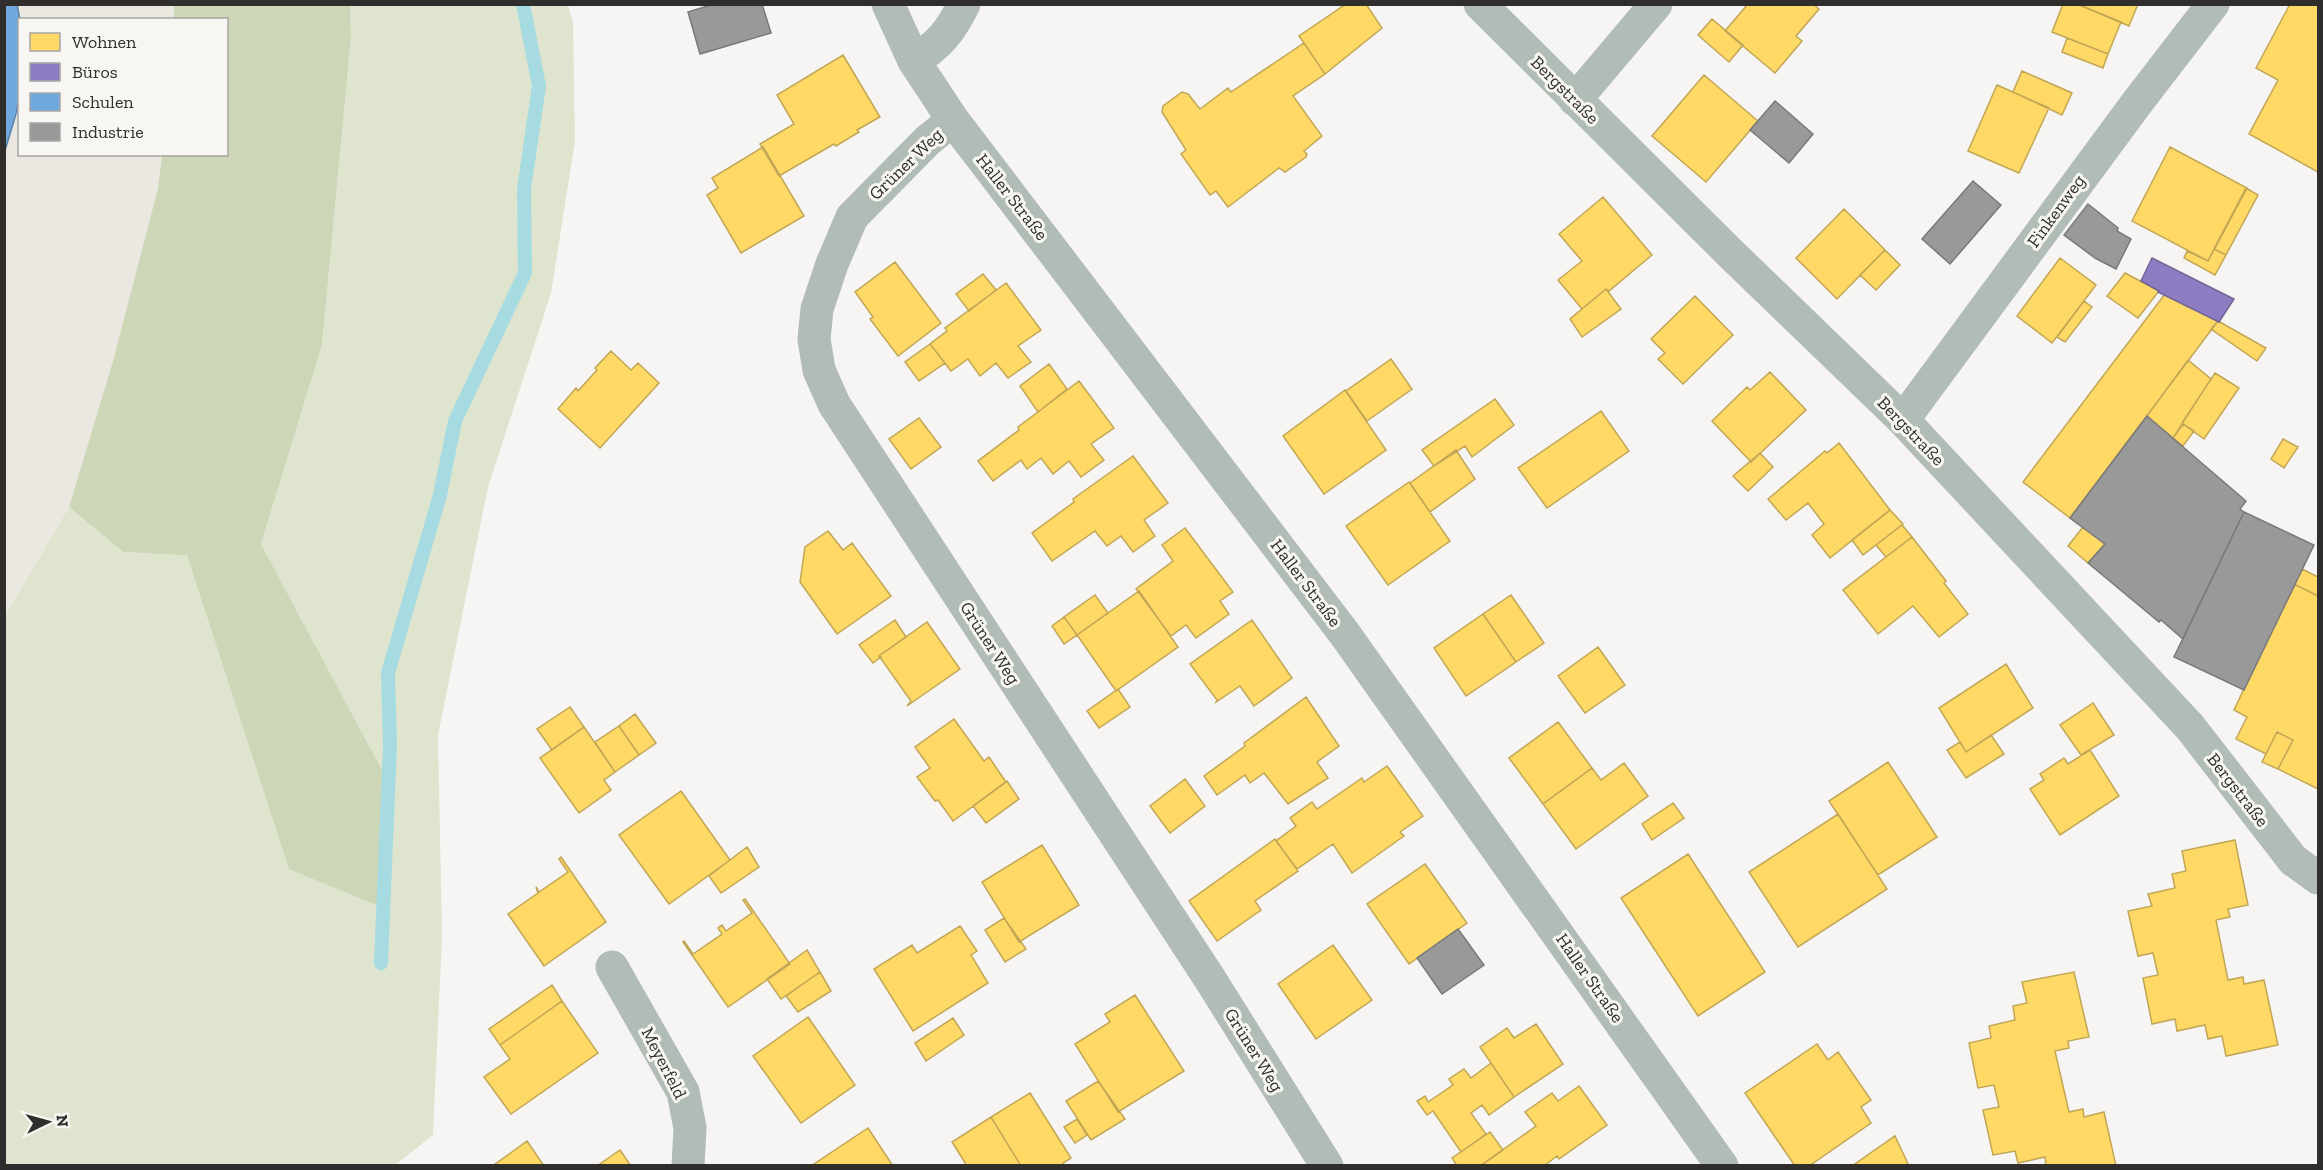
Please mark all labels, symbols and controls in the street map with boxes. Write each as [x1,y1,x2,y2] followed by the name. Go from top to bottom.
[18,18,228,156] legend
[72,31,137,53] text: Wohnen
[1526,51,1604,129] street label: Bergstraße
[72,61,118,83] text: Büros
[72,91,134,113] text: Schulen
[72,121,144,143] text: Industrie
[865,123,948,205] street label: Grüner Weg
[971,149,1053,245] street label: Haller Straße
[2022,170,2090,252] street label: Finkenweg
[1873,392,1949,470] street label: Bergstraße
[1266,535,1346,631] street label: Haller Straße
[955,598,1025,689] street label: Grüner Weg
[2202,749,2274,831] street label: Bergstraße
[1551,929,1629,1027] street label: Haller Straße
[1220,1004,1288,1096] street label: Grüner Weg
[637,1024,691,1103] street label: Meyerfeld
[18,1092,78,1152] north arrow
[52,1114,72,1128] text: N

